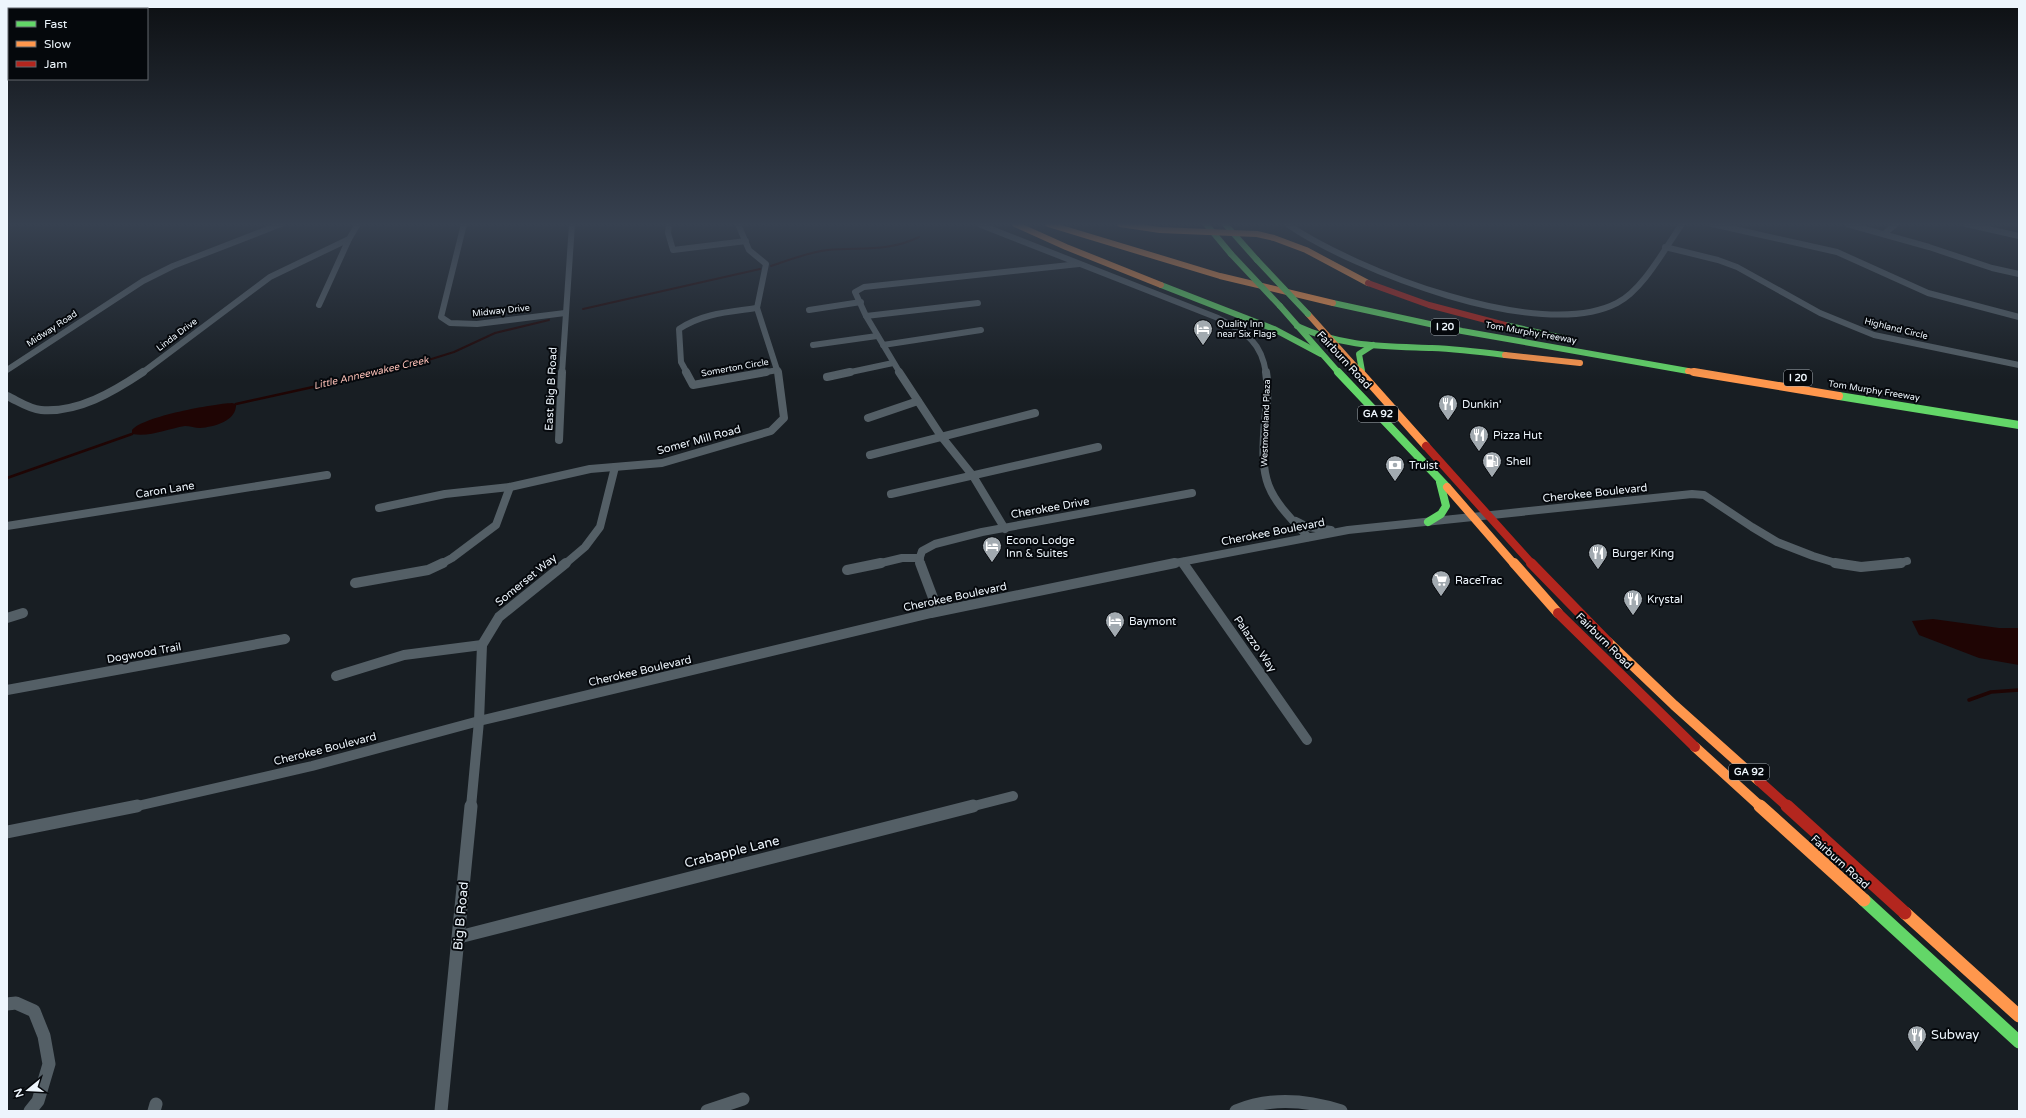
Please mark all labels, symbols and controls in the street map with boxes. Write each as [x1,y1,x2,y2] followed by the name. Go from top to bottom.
[8,8,148,80] legend
[44,17,68,31] text: Fast
[44,37,71,51] text: Slow
[44,57,67,71] text: Jam
[472,303,530,319] street label: Midway Drive
[25,308,79,350] street label: Midway Road
[154,316,200,354] street label: Linda Drive
[1863,316,1929,342] street label: Highland Circle
[1192,318,1214,346] hotel icon: Quality Inn near Six Flags
[1217,319,1276,340] place label: Quality Inn near Six Flags
[1431,319,1459,335] road number: I 20
[1485,320,1578,346] street label: Tom Murphy Freeway
[1314,328,1374,392] street label: Fairburn Road
[542,347,560,431] street label: East Big B Road
[312,354,431,392] water label: Little Anneewakee Creek
[700,357,770,379] street label: Somerton Circle
[1784,370,1812,386] road number: I 20
[1828,378,1921,404] street label: Tom Murphy Freeway
[1259,379,1273,467] street label: Westmoreland Plaza
[1437,393,1459,421] restaurant icon: Dunkin'
[1462,398,1501,411] place label: Dunkin'
[1358,406,1398,422] road number: GA 92
[656,423,742,457] street label: Somer Mill Road
[1468,424,1490,452] restaurant icon: Pizza Hut
[1493,429,1542,442] place label: Pizza Hut
[1481,450,1503,478] fuel station icon: Shell
[1384,454,1406,482] bank icon: Truist
[1506,455,1531,468] place label: Shell
[1409,459,1438,472] place label: Truist
[135,479,195,501] street label: Caron Lane
[1542,481,1648,505] street label: Cherokee Boulevard
[1010,495,1090,521] street label: Cherokee Drive
[1220,516,1326,548] street label: Cherokee Boulevard
[1006,534,1075,560] place label: Econo Lodge Inn & Suites
[981,535,1003,563] hotel icon: Econo Lodge Inn & Suites
[1587,542,1609,570] restaurant icon: Burger King
[1612,547,1674,560] place label: Burger King
[493,551,559,609] street label: Somerset Way
[1430,569,1452,597] supermarket icon: RaceTrac
[1455,574,1503,587] place label: RaceTrac
[902,580,1008,614] street label: Cherokee Boulevard
[1622,588,1644,616] restaurant icon: Krystal
[1647,593,1683,606] place label: Krystal
[1104,610,1126,638] hotel icon: Baymont
[1573,610,1635,672] street label: Fairburn Road
[1231,613,1279,675] street label: Palazzo Way
[1129,615,1176,628] place label: Baymont
[106,640,182,666] street label: Dogwood Trail
[587,653,693,689] street label: Cherokee Boulevard
[272,730,378,768] street label: Cherokee Boulevard
[1729,764,1769,780] road number: GA 92
[683,832,781,872] street label: Crabapple Lane
[1808,832,1872,892] street label: Fairburn Road
[450,881,472,951] street label: Big B Road
[1906,1024,1928,1052] restaurant icon: Subway
[1931,1027,1979,1043] place label: Subway
[8,1070,48,1110] north arrow
[11,1087,27,1099] text: N

